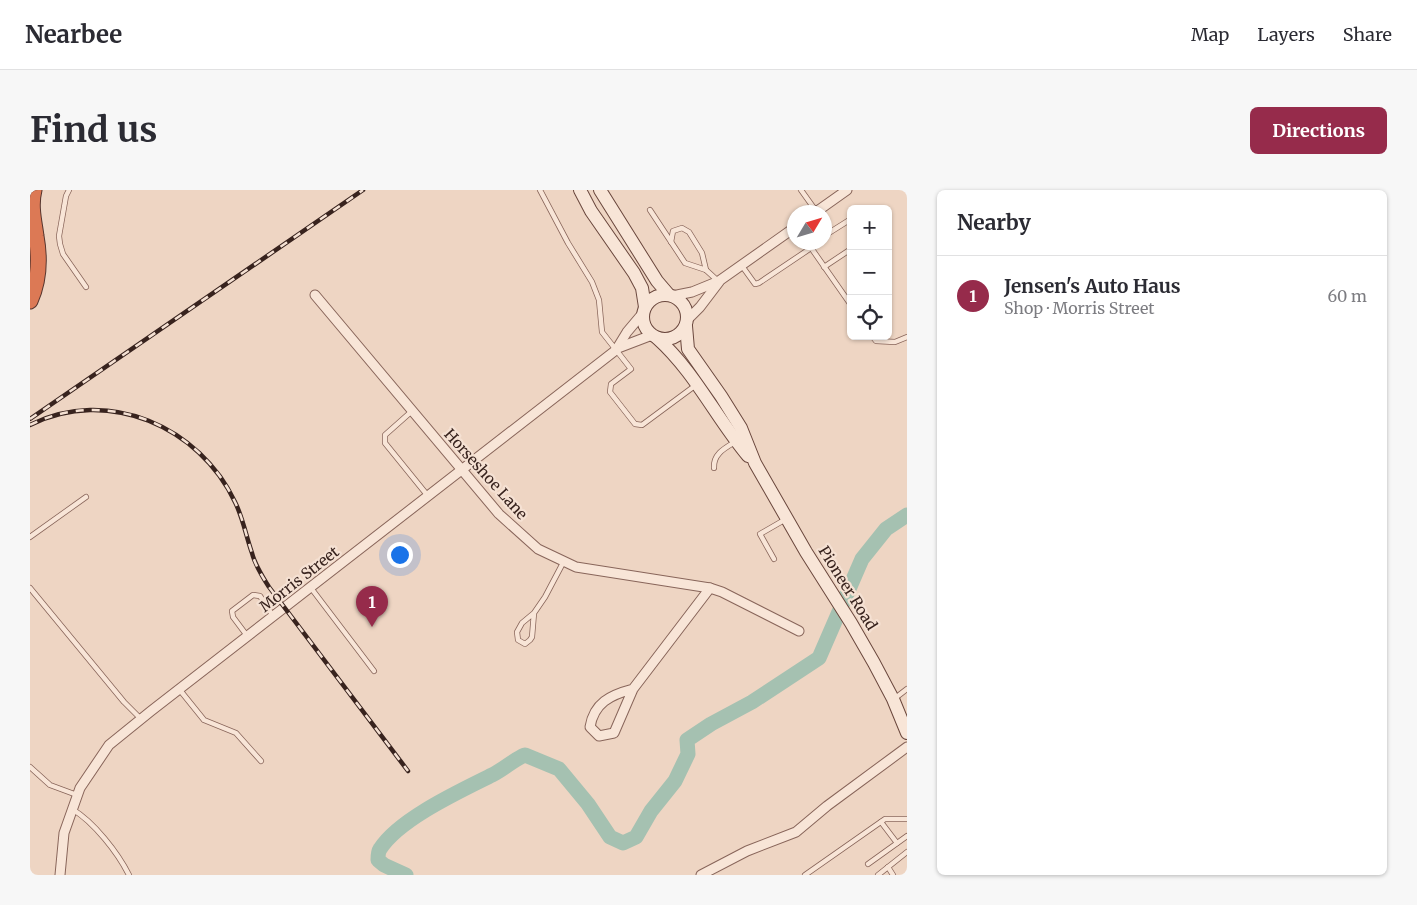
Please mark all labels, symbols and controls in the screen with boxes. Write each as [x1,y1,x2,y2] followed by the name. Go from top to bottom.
[25,19,122,50] text: Nearbee
[1191,23,1229,46] text: Map
[1257,23,1315,46] text: Layers
[1343,23,1392,46] text: Share
[1250,107,1387,154] button: Directions
[30,108,157,152] text: Find us
[787,205,832,250] north arrow
[847,205,892,340] map controls
[847,205,892,250] button: +
[957,209,1031,236] text: Nearby
[847,250,892,295] button: −
[1004,274,1181,298] text: Jensen's Auto Haus
[969,286,977,306] text: 1
[1327,286,1367,306] text: 60 m
[847,295,892,340] button: locate
[1004,298,1155,318] text: Shop · Morris Street
[440,425,532,523] street label: Horseshoe Lane
[255,542,343,616] street label: Morris Street
[387,542,413,568] your location
[815,542,881,634] street label: Pioneer Road
[356,586,388,627] pin: 1

